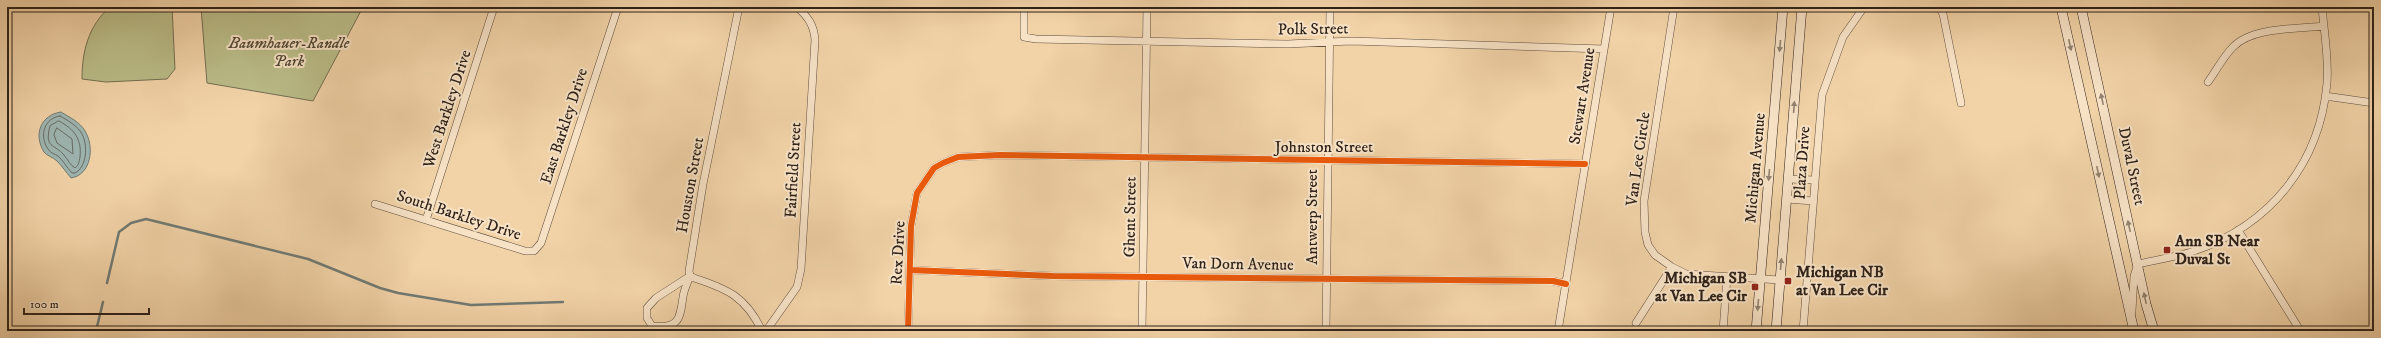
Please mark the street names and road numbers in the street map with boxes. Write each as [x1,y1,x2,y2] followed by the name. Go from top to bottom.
[1277,18,1349,40] street label: Polk Street
[1564,46,1600,146] street label: Stewart Avenue
[418,47,476,172] street label: West Barkley Drive
[536,65,592,187] street label: East Barkley Drive
[1621,110,1655,208] street label: Van Lee Circle
[1740,112,1770,224] street label: Michigan Avenue
[781,122,805,218] street label: Fairfield Street
[1789,125,1815,200] street label: Plaza Drive
[2114,125,2150,207] street label: Duval Street
[672,136,708,234] street label: Houston Street
[1273,137,1373,157] street label: Johnston Street
[1302,169,1322,265] street label: Antwerp Street
[1119,176,1141,258] street label: Ghent Street
[394,185,524,245] street label: South Barkley Drive
[886,220,910,286] street label: Rex Drive
[1181,253,1294,275] street label: Van Dorn Avenue

